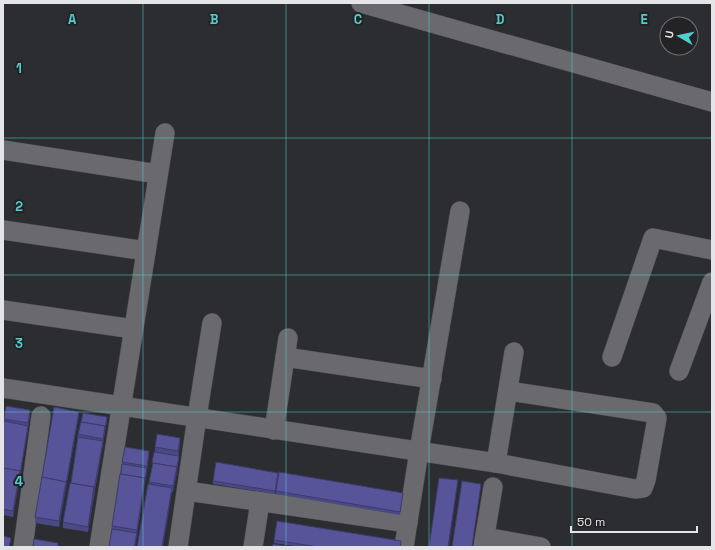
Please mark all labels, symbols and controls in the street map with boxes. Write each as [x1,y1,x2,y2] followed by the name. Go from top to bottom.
[68,11,77,28] text: A
[210,11,219,28] text: B
[354,11,362,28] text: C
[496,11,505,28] text: D
[640,11,648,28] text: E
[659,16,699,56] north arrow
[662,30,677,39] text: U
[16,60,22,77] text: 1
[15,198,23,215] text: 2
[15,335,23,352] text: 3
[15,473,23,490] text: 4
[571,508,697,534] scale bar
[577,514,605,530] text: 50 m

